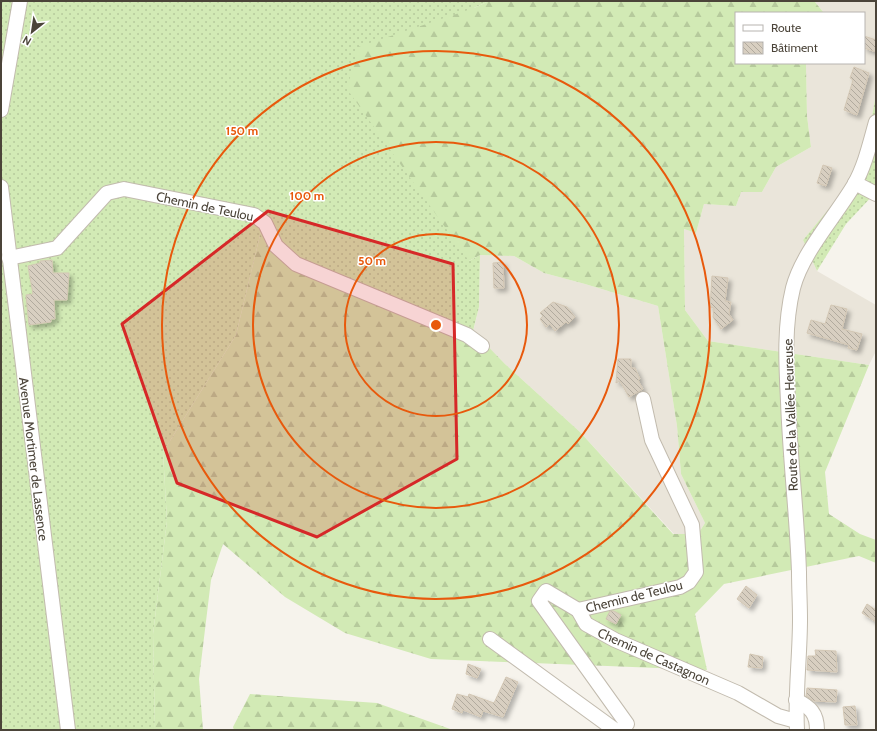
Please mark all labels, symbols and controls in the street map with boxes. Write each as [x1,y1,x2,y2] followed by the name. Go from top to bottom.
[12,12,52,52] north arrow
[735,12,865,64] legend
[771,20,801,35] text: Route
[20,33,34,49] text: N
[771,40,818,55] text: Bâtiment
[226,123,258,138] text: 150 m
[155,188,255,224] street label: Chemin de Teulou
[290,188,324,203] text: 100 m
[358,253,386,268] text: 50 m
[429,318,443,332] centre of rings
[779,338,801,491] street label: Route de la Vallée Heureuse
[16,376,52,542] street label: Avenue Mortimer de Lassence
[584,576,684,616] street label: Chemin de Teulou
[595,624,713,688] street label: Chemin de Castagnon

